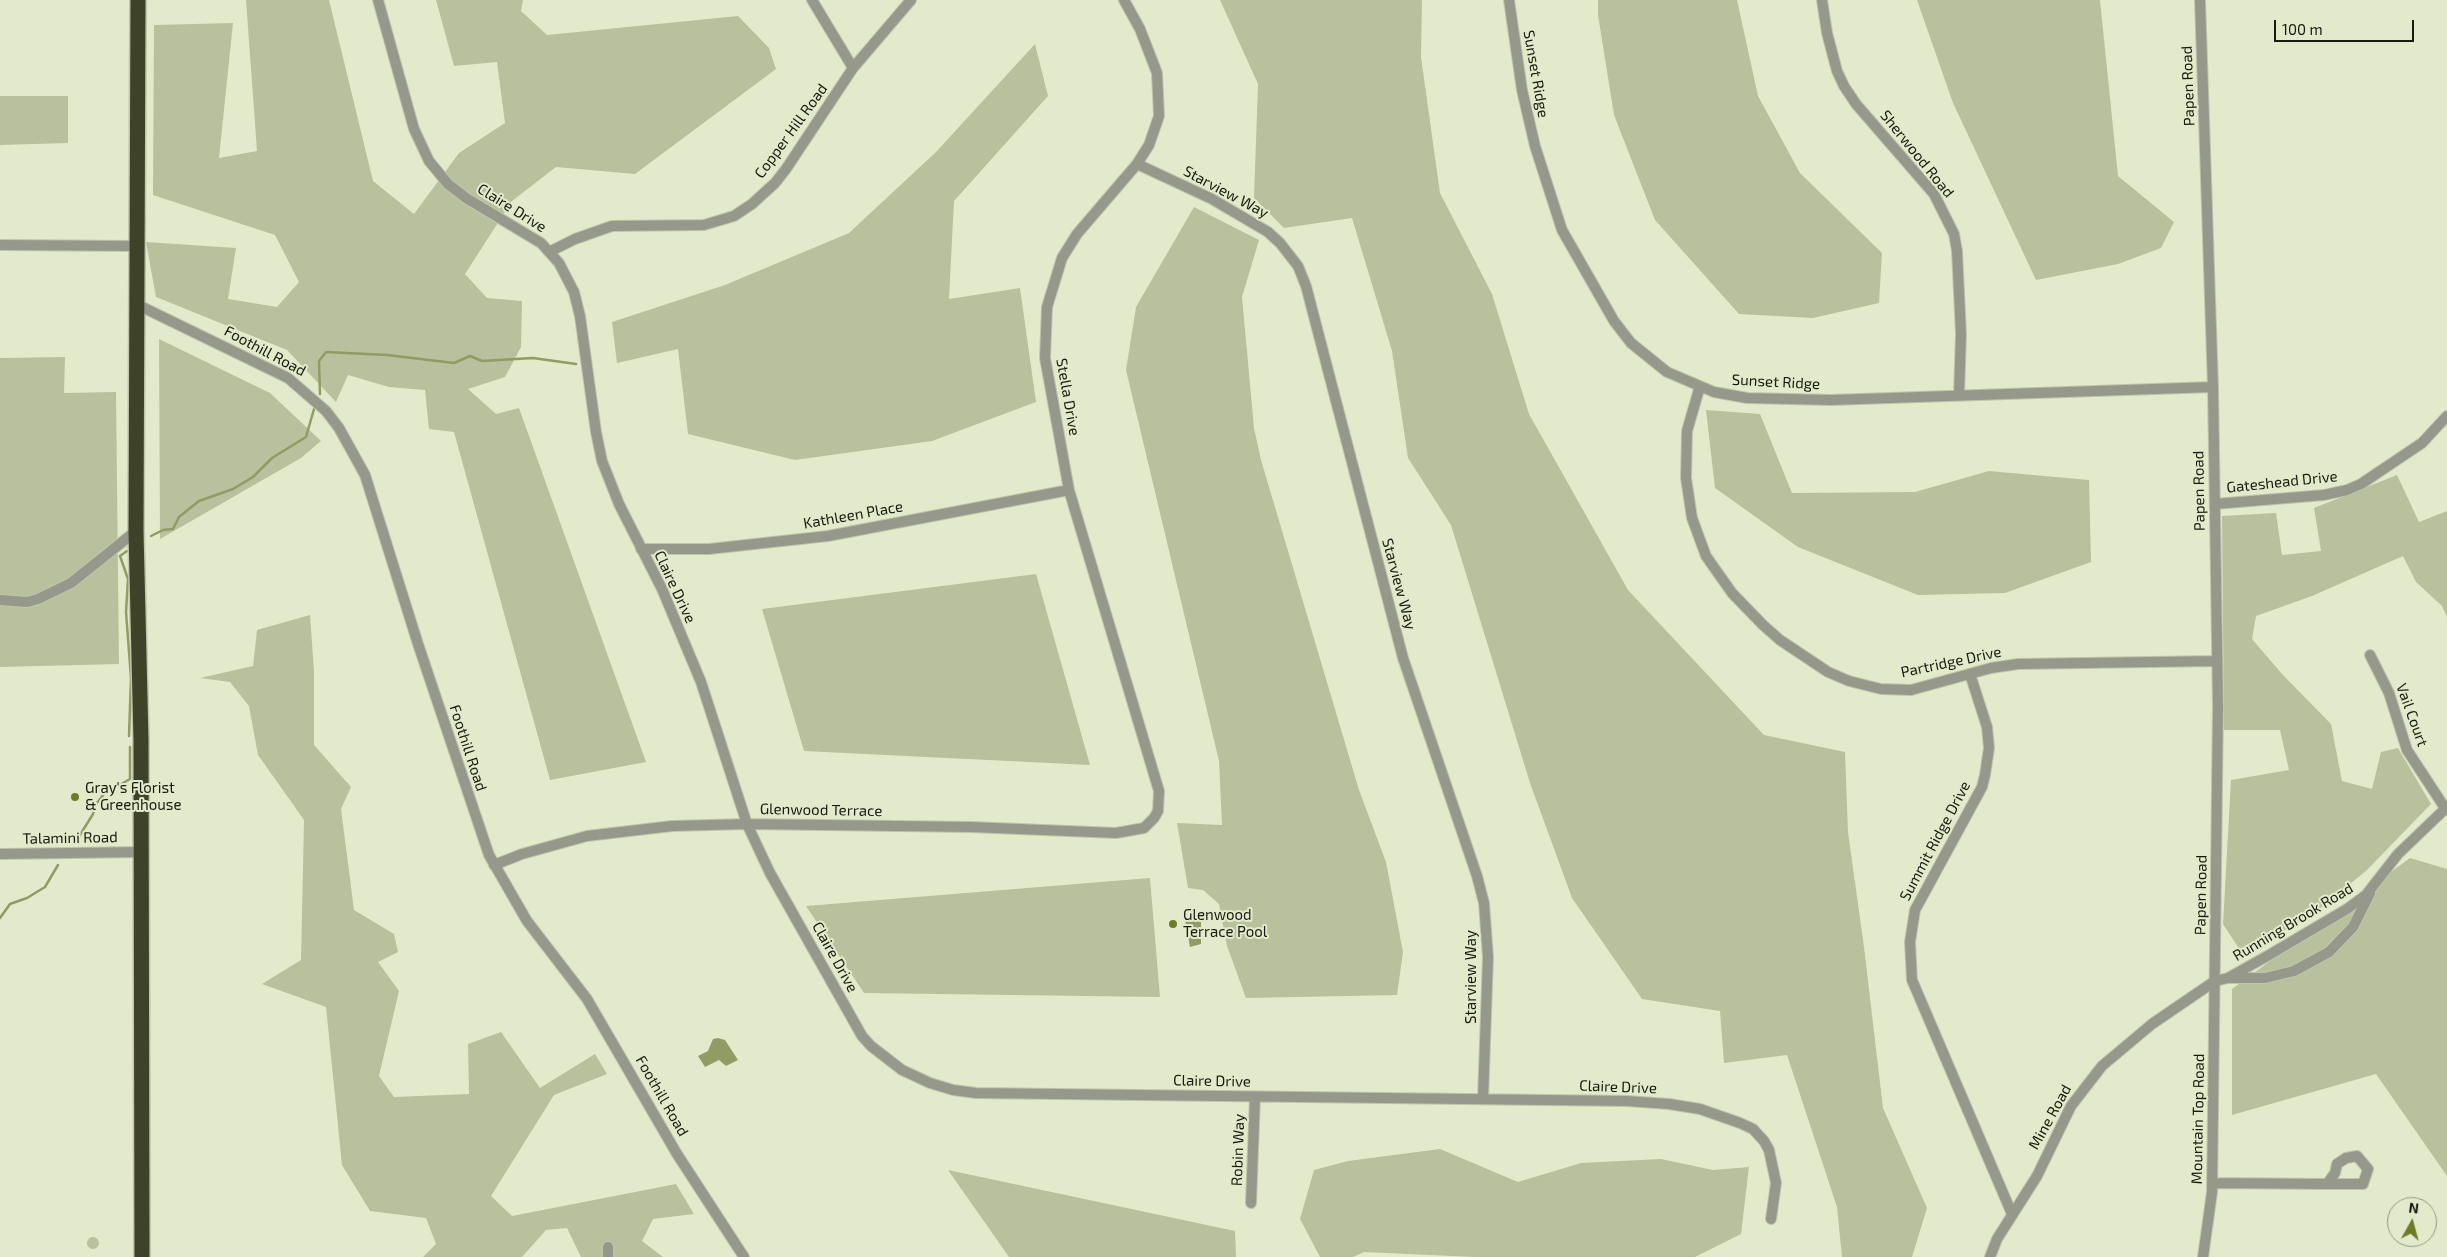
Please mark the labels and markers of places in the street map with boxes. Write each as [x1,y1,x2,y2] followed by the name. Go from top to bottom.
[85,779,181,814] place label: Gray's Florist & Greenhouse
[69,791,81,803] marker: Gray's Florist & Greenhouse
[1183,906,1267,941] place label: Glenwood Terrace Pool
[1167,918,1179,930] marker: Glenwood Terrace Pool

